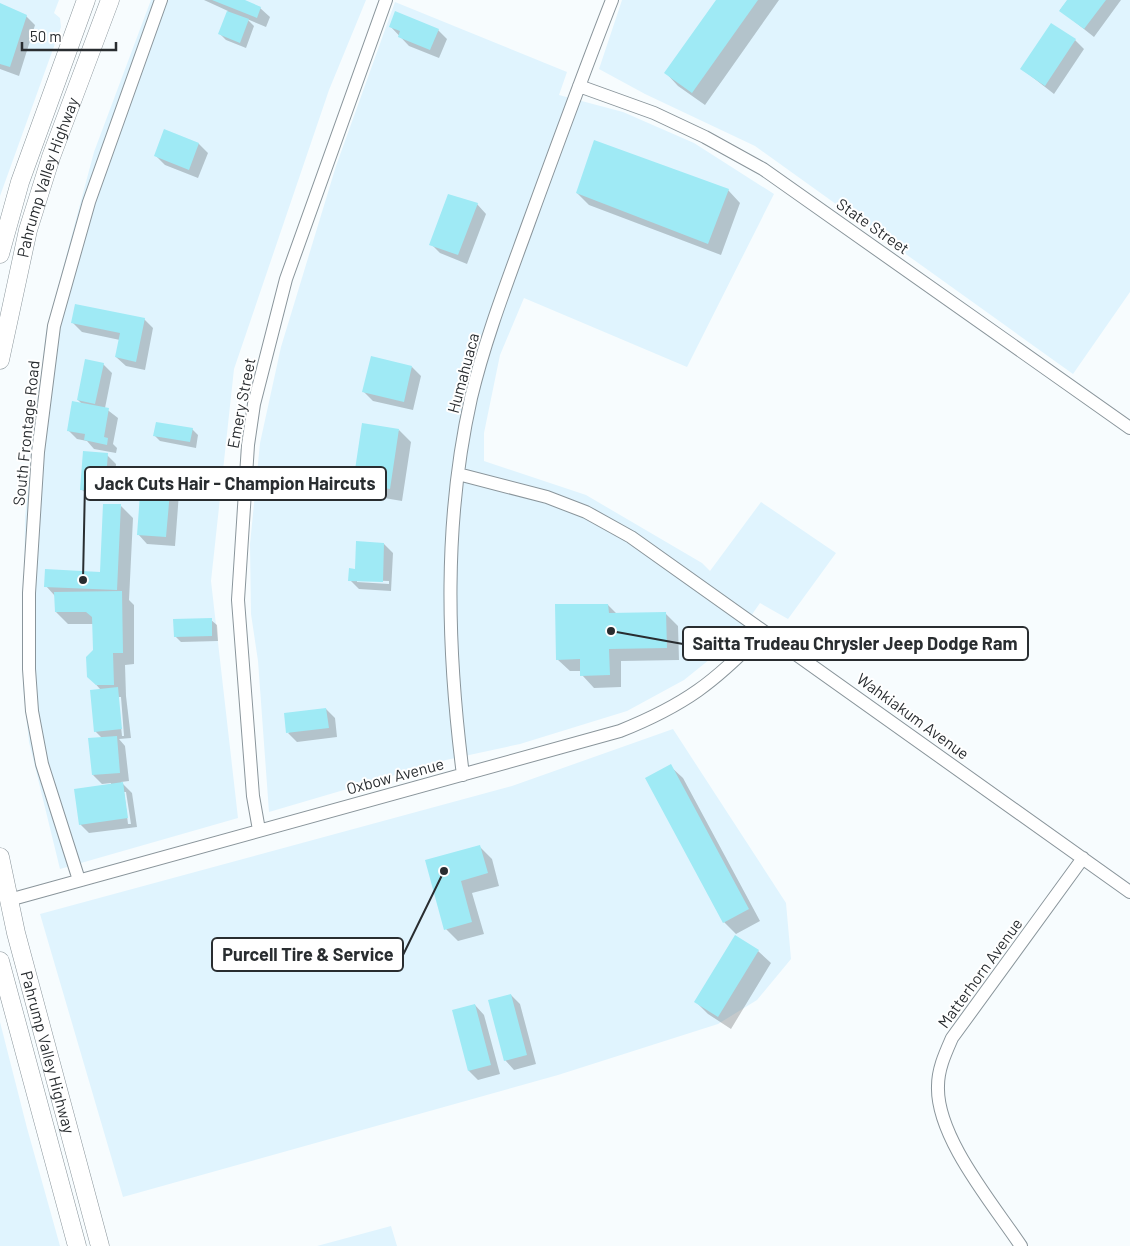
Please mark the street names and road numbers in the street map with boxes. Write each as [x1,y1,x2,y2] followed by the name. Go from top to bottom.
[12,94,82,259] street label: Pahrump Valley Highway
[833,194,913,258] street label: State Street
[443,331,482,415] street label: Humahuaca
[222,356,259,450] street label: Emery Street
[8,359,43,507] street label: South Frontage Road
[853,668,973,763] street label: Wahkiakum Avenue
[344,753,446,798] street label: Oxbow Avenue
[933,914,1026,1031] street label: Matterhorn Avenue
[18,969,79,1136] street label: Pahrump Valley Highway

